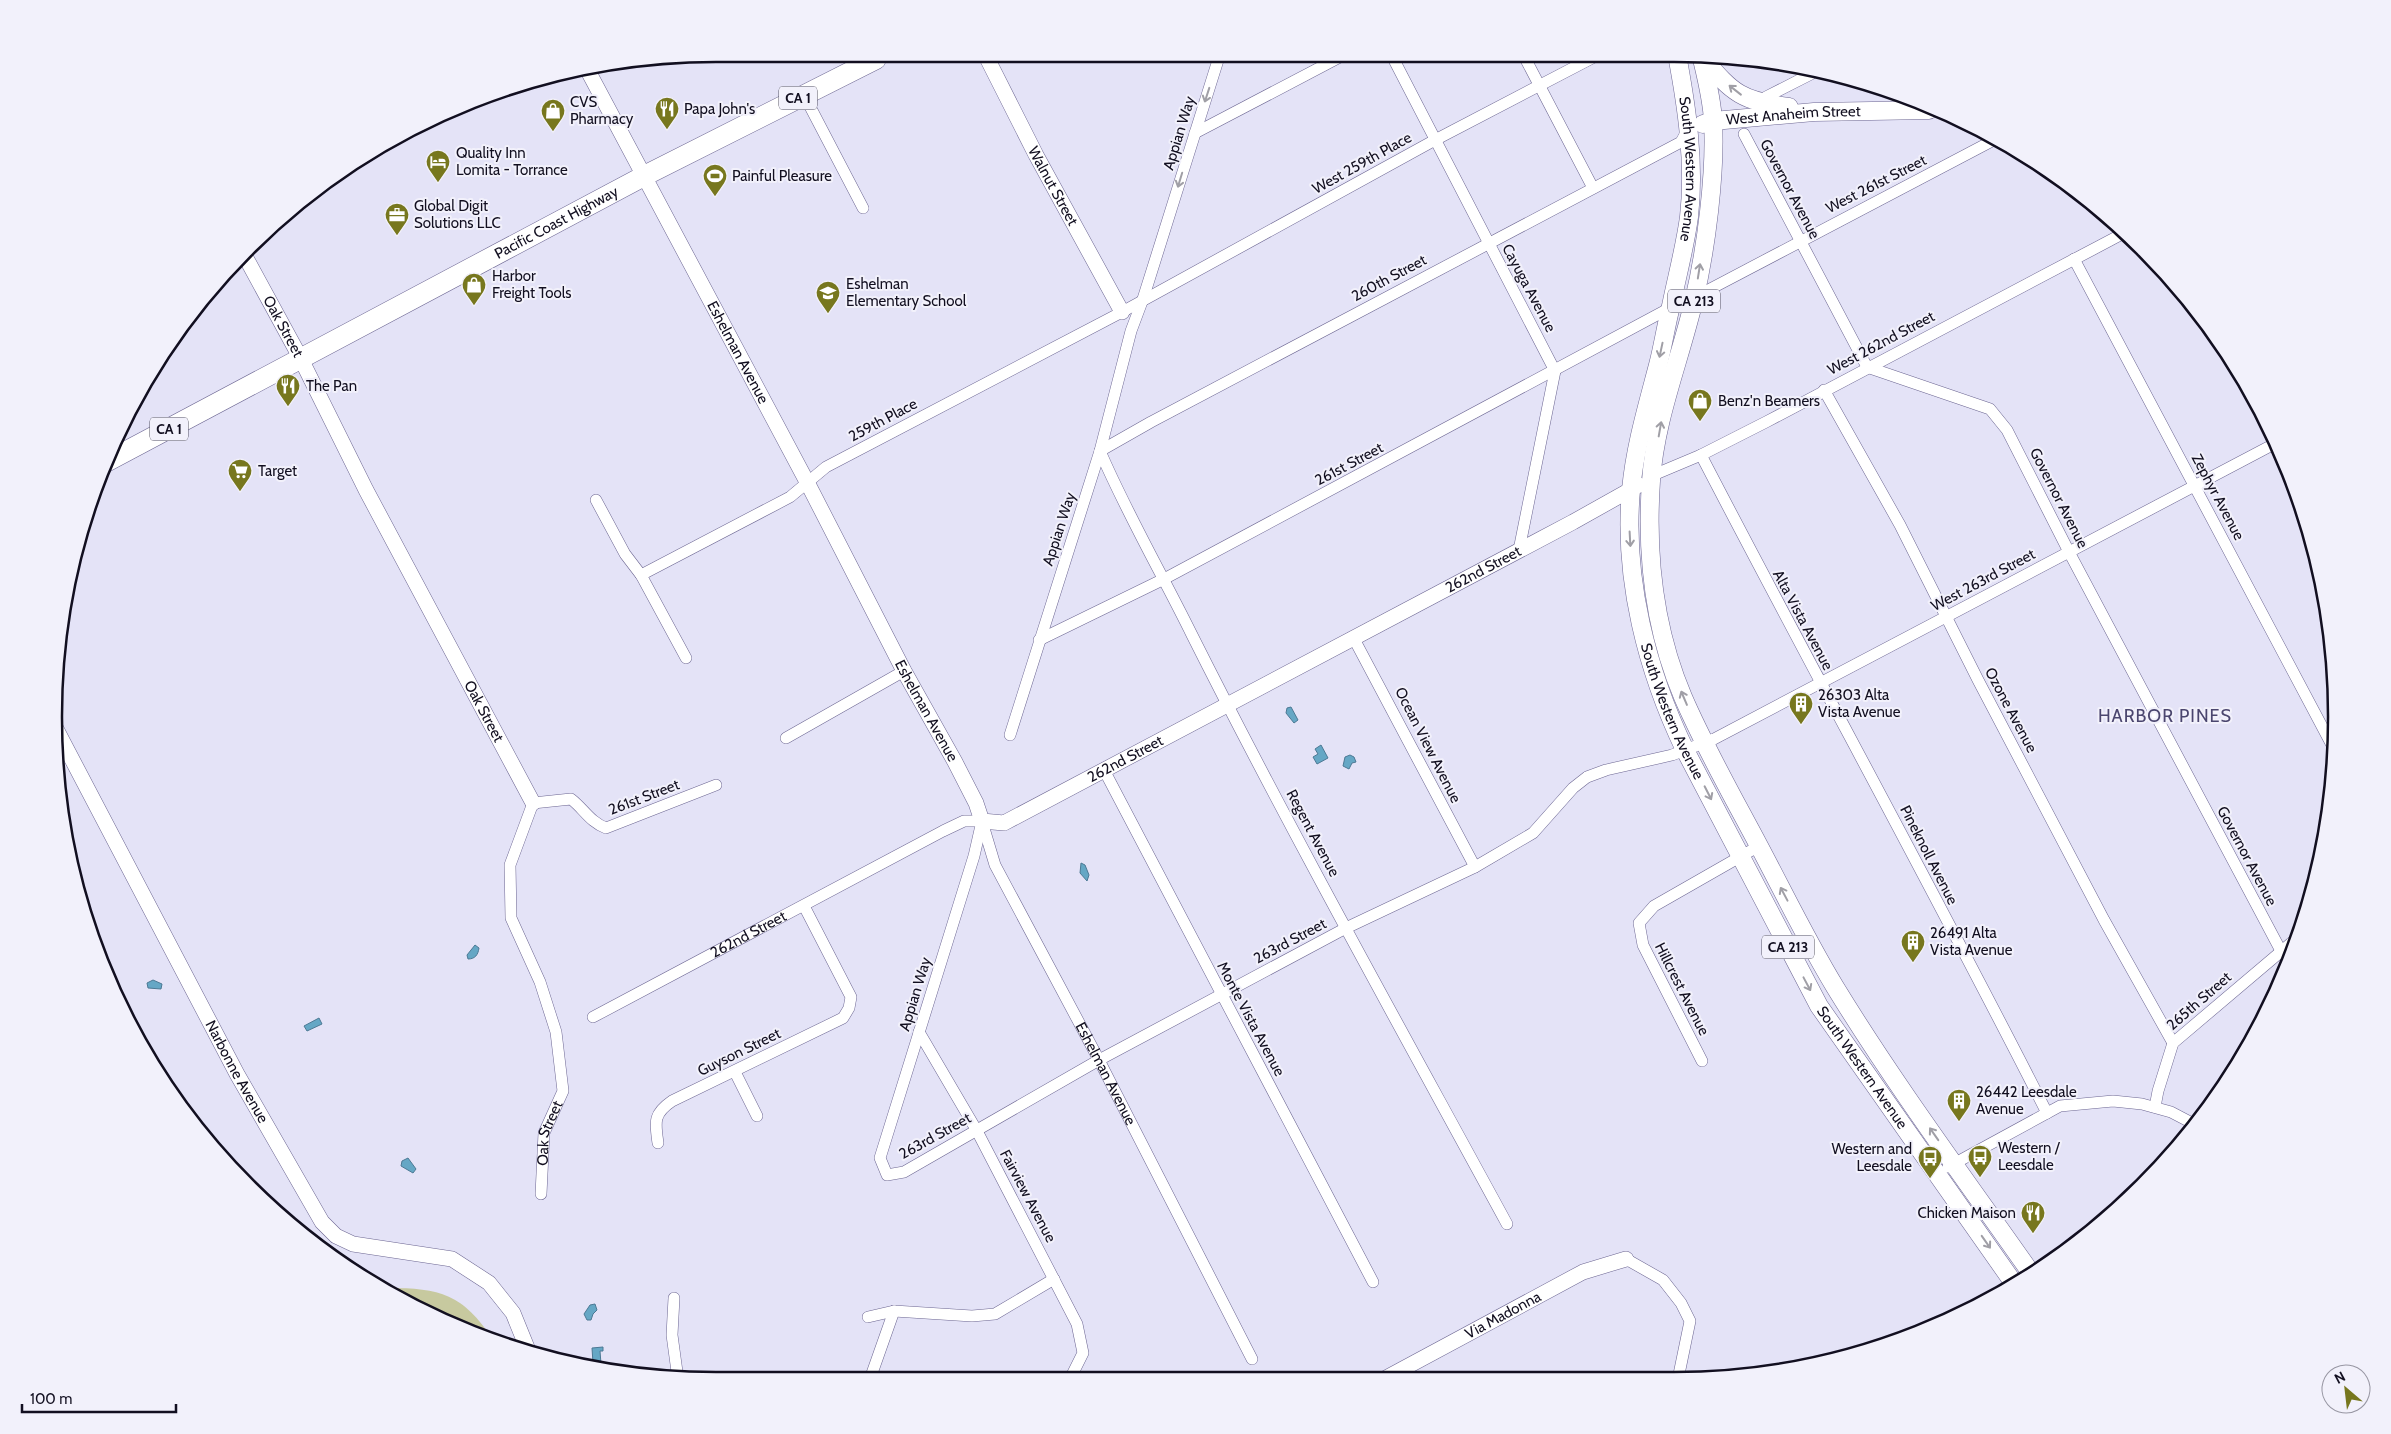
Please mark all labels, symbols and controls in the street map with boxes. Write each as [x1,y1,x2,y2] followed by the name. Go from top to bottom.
[1729,85,1742,96] one-way arrow
[779,86,817,110] road number: CA 1
[1201,87,1211,103] one-way arrow
[570,93,634,128] place label: CVS Pharmacy
[1159,94,1199,172] street label: Appian Way
[1675,95,1700,243] street label: South Western Avenue
[654,96,680,130] restaurant icon: Papa John's
[540,98,566,132] shop icon: CVS Pharmacy
[684,100,755,118] place label: Papa John's
[1725,102,1861,129] street label: West Anaheim Street
[1309,128,1415,198] street label: West 259th Place
[1756,136,1824,242] street label: Governor Avenue
[1024,143,1082,229] street label: Walnut Street
[456,144,568,179] place label: Quality Inn Lomita - Torrance
[425,149,451,183] hotel icon: Quality Inn Lomita - Torrance
[1823,151,1929,217] street label: West 261st Street
[702,163,728,197] sports icon: Painful Pleasure
[732,167,832,185] place label: Painful Pleasure
[1175,171,1185,187] one-way arrow
[491,182,622,263] street label: Pacific Coast Highway
[414,197,501,232] place label: Global Digit Solutions LLC
[384,202,410,236] office icon: Global Digit Solutions LLC
[1498,241,1560,335] street label: Cayuga Avenue
[1349,251,1429,305] street label: 260th Street
[1695,263,1705,279] one-way arrow
[492,267,572,302] place label: Harbor Freight Tools
[461,272,487,306] shop icon: Harbor Freight Tools
[846,275,967,310] place label: Eshelman Elementary School
[815,280,841,314] school or university icon: Eshelman Elementary School
[1668,290,1720,312] road number: CA 213
[259,293,307,360] street label: Oak Street
[703,298,773,407] street label: Eshelman Avenue
[1824,307,1938,379] street label: West 262nd Street
[1656,341,1666,357] one-way arrow
[275,373,301,407] restaurant icon: The Pan
[306,377,357,395] place label: The Pan
[1687,388,1713,422] shop icon: Benz'n Beamers
[1718,392,1820,410] place label: Benz'n Beamers
[846,394,920,445] street label: 259th Place
[150,418,188,440] road number: CA 1
[1655,421,1665,437] one-way arrow
[1312,439,1386,489] street label: 261st Street
[2026,445,2092,551] street label: Governor Avenue
[2188,451,2248,543] street label: Zephyr Avenue
[227,458,253,492] supermarket icon: Target
[258,462,297,480] place label: Target
[1039,490,1079,568] street label: Appian Way
[1625,531,1634,547] one-way arrow
[1442,542,1524,597] street label: 262nd Street
[1928,545,2038,615] street label: West 263rd Street
[1769,567,1837,673] street label: Alta Vista Avenue
[1637,641,1708,783] street label: South Western Avenue
[891,657,962,765] street label: Eshelman Avenue
[1981,664,2041,756] street label: Ozone Avenue
[460,677,508,745] street label: Oak Street
[1391,684,1465,806] street label: Ocean View Avenue
[1818,686,1901,721] place label: 26303 Alta Vista Avenue
[1679,691,1689,706] one-way arrow
[1788,691,1814,725] building icon: 26303 Alta Vista Avenue
[2098,705,2232,727] district label: HARBOR PINES
[1084,732,1166,786] street label: 262nd Street
[606,775,682,819] street label: 261st Street
[1704,785,1713,800] one-way arrow
[1283,786,1344,880] street label: Regent Avenue
[1896,802,1962,908] street label: Pineknoll Avenue
[2213,803,2281,909] street label: Governor Avenue
[1779,887,1788,902] one-way arrow
[708,907,789,962] street label: 262nd Street
[1251,914,1329,968] street label: 263rd Street
[1930,924,2013,959] place label: 26491 Alta Vista Avenue
[1900,929,1926,963] building icon: 26491 Alta Vista Avenue
[1762,936,1814,959] road number: CA 213
[1651,940,1713,1039] street label: Hillcrest Avenue
[895,955,935,1033] street label: Appian Way
[1213,959,1289,1080] street label: Monte Vista Avenue
[2163,968,2235,1034] street label: 265th Street
[1802,976,1812,991] one-way arrow
[1813,1003,1912,1133] street label: South Western Avenue
[202,1017,272,1127] street label: Narbonne Avenue
[1072,1019,1140,1128] street label: Eshelman Avenue
[695,1024,783,1080] street label: Guyson Street
[1976,1083,2077,1118] place label: 26442 Leesdale Avenue
[1946,1088,1972,1122] building icon: 26442 Leesdale Avenue
[533,1098,566,1166] street label: Oak Street
[896,1109,974,1163] street label: 263rd Street
[1929,1127,1939,1141] one-way arrow
[1998,1139,2061,1174] place label: Western / Leesdale
[1831,1140,1912,1175] place label: Western and Leesdale
[1967,1144,1993,1178] bus stop icon: Western / Leesdale
[1917,1145,1943,1179] bus stop icon: Western and Leesdale
[996,1147,1060,1246] street label: Fairview Avenue
[2020,1200,2046,1234] restaurant icon: Chicken Maison
[1917,1204,2016,1222] place label: Chicken Maison
[1981,1235,1991,1249] one-way arrow
[1462,1287,1545,1343] street label: Via Madonna
[2321,1364,2371,1414] north arrow
[2331,1367,2348,1388] text: N
[22,1382,176,1414] scale bar
[30,1390,72,1408] text: 100 m

